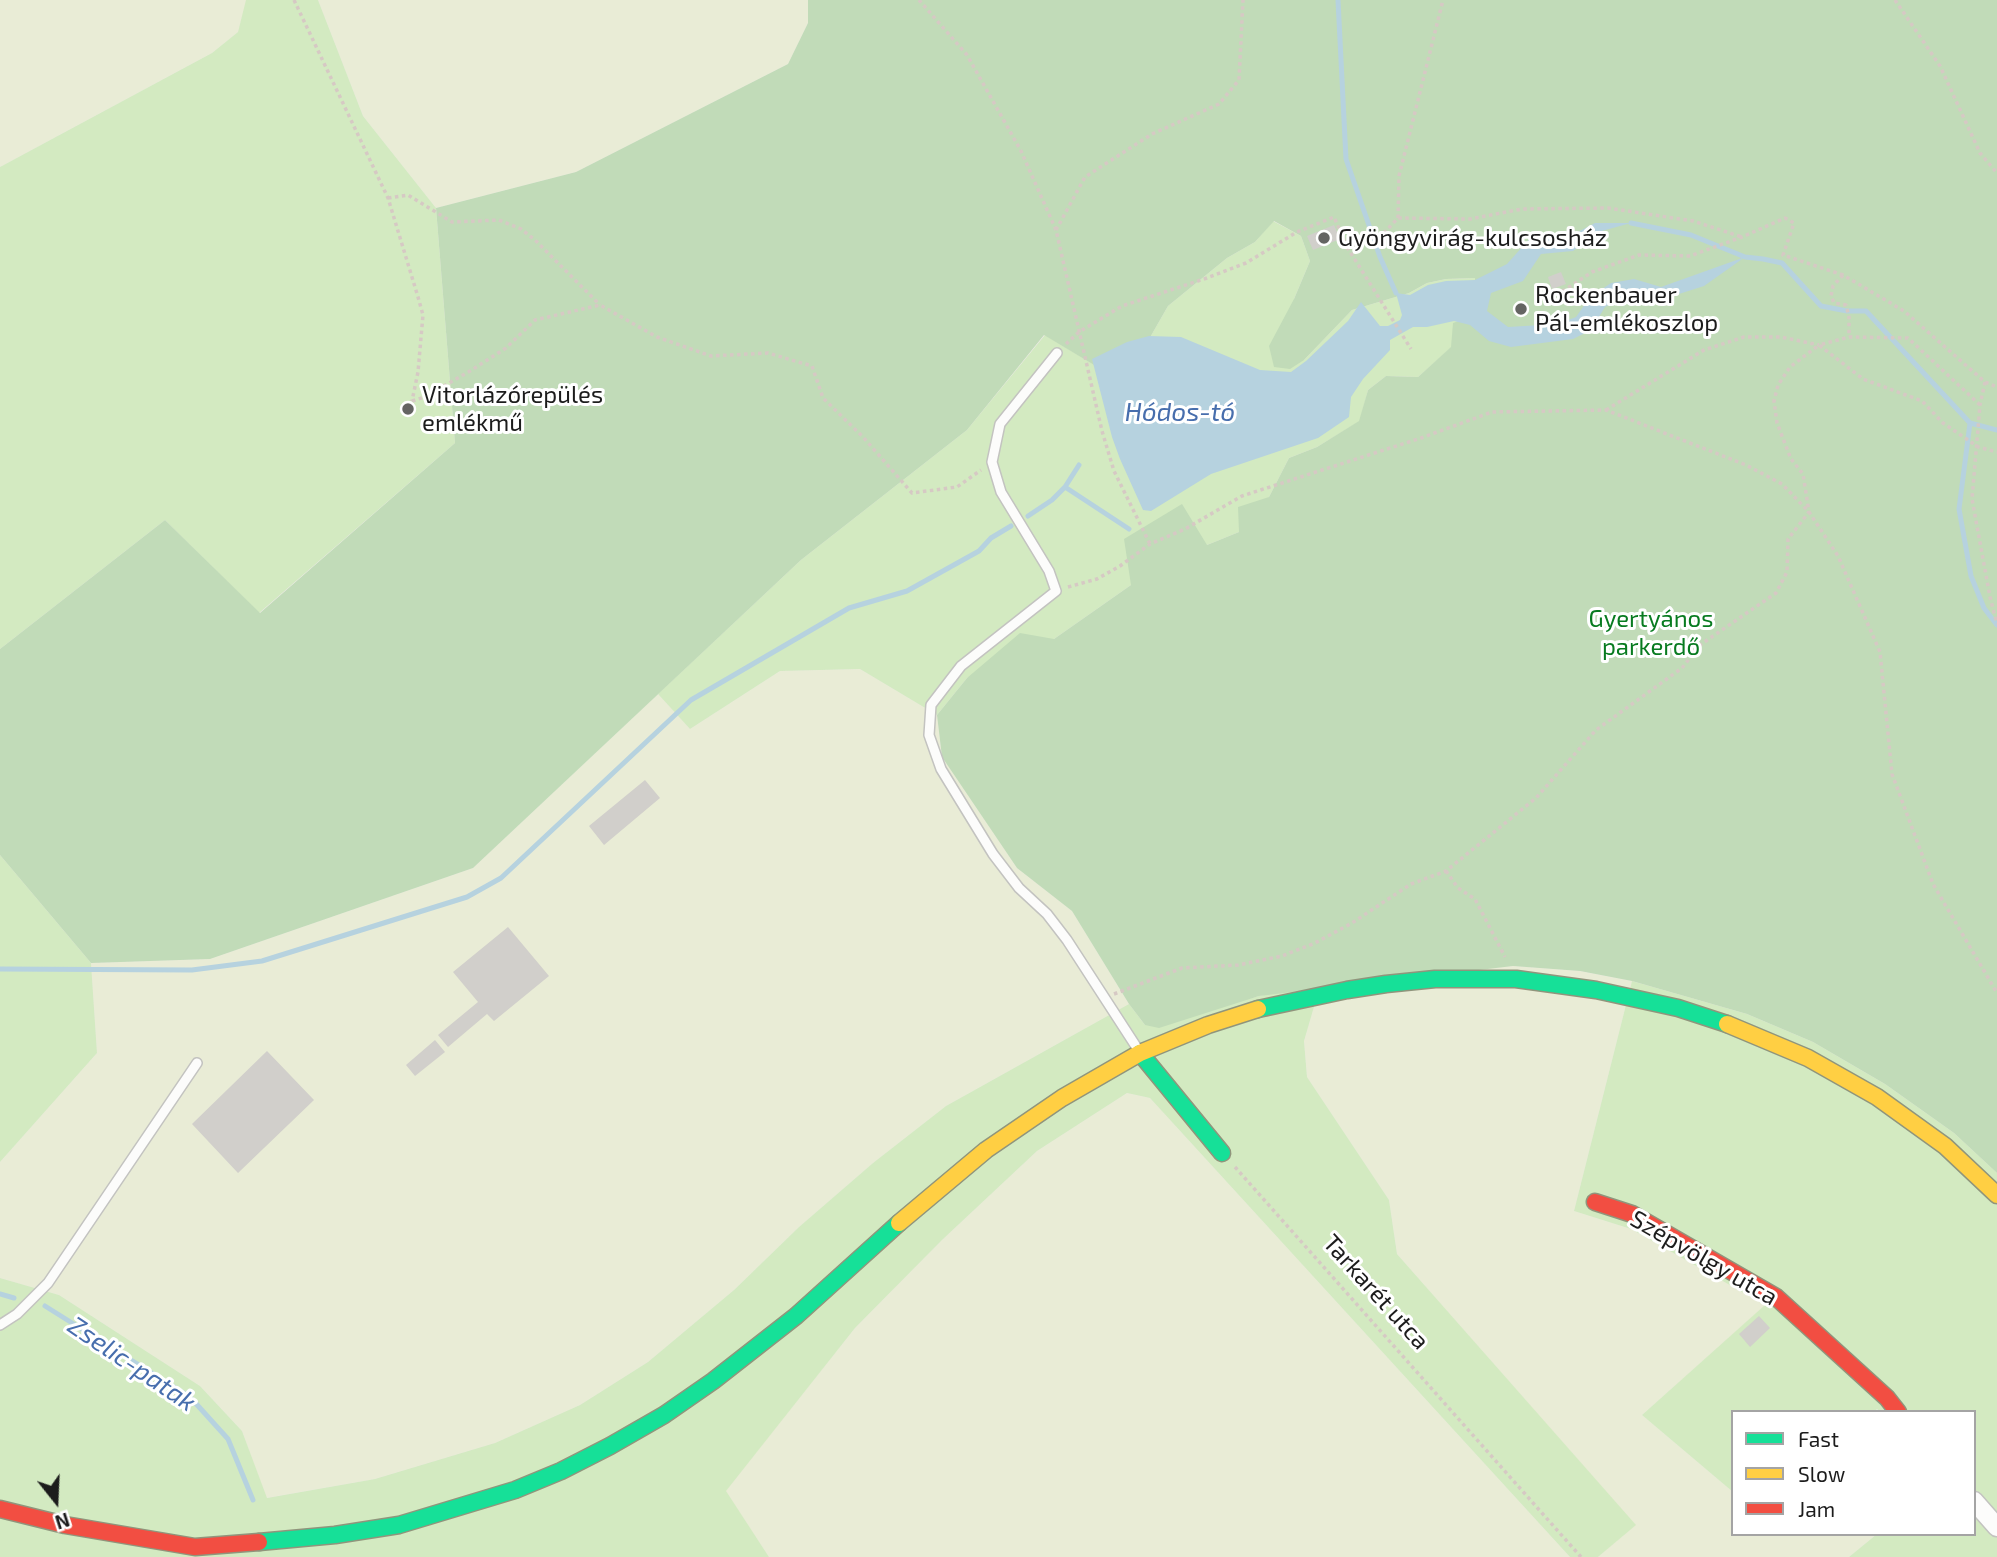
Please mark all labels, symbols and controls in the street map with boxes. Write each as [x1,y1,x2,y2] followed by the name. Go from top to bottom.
[1338,224,1607,252] place label: Gyöngyvirág-kulcsosház
[1316,230,1332,246] marker: Gyöngyvirág-kulcsosház
[1535,281,1718,337] place label: Rockenbauer Pál-emlékoszlop
[1513,301,1529,317] marker: Rockenbauer Pál-emlékoszlop
[422,381,603,437] place label: Vitorlázórepülés emlékmű
[1125,396,1235,428] water label: Hódos-tó
[400,401,416,417] marker: Vitorlázórepülés emlékmű
[1589,605,1713,661] park label: Gyertyános parkerdő
[1625,1204,1783,1312] street label: Szépvölgy utca
[1317,1229,1435,1355] street label: Tarkarét utca
[62,1310,202,1418] water label: Zselic-patak
[1731,1410,1976,1536] legend
[1798,1426,1839,1451] text: Fast
[1798,1461,1845,1486] text: Slow
[21,1466,91,1536] north arrow
[1798,1496,1835,1521] text: Jam
[53,1508,73,1535] text: N

